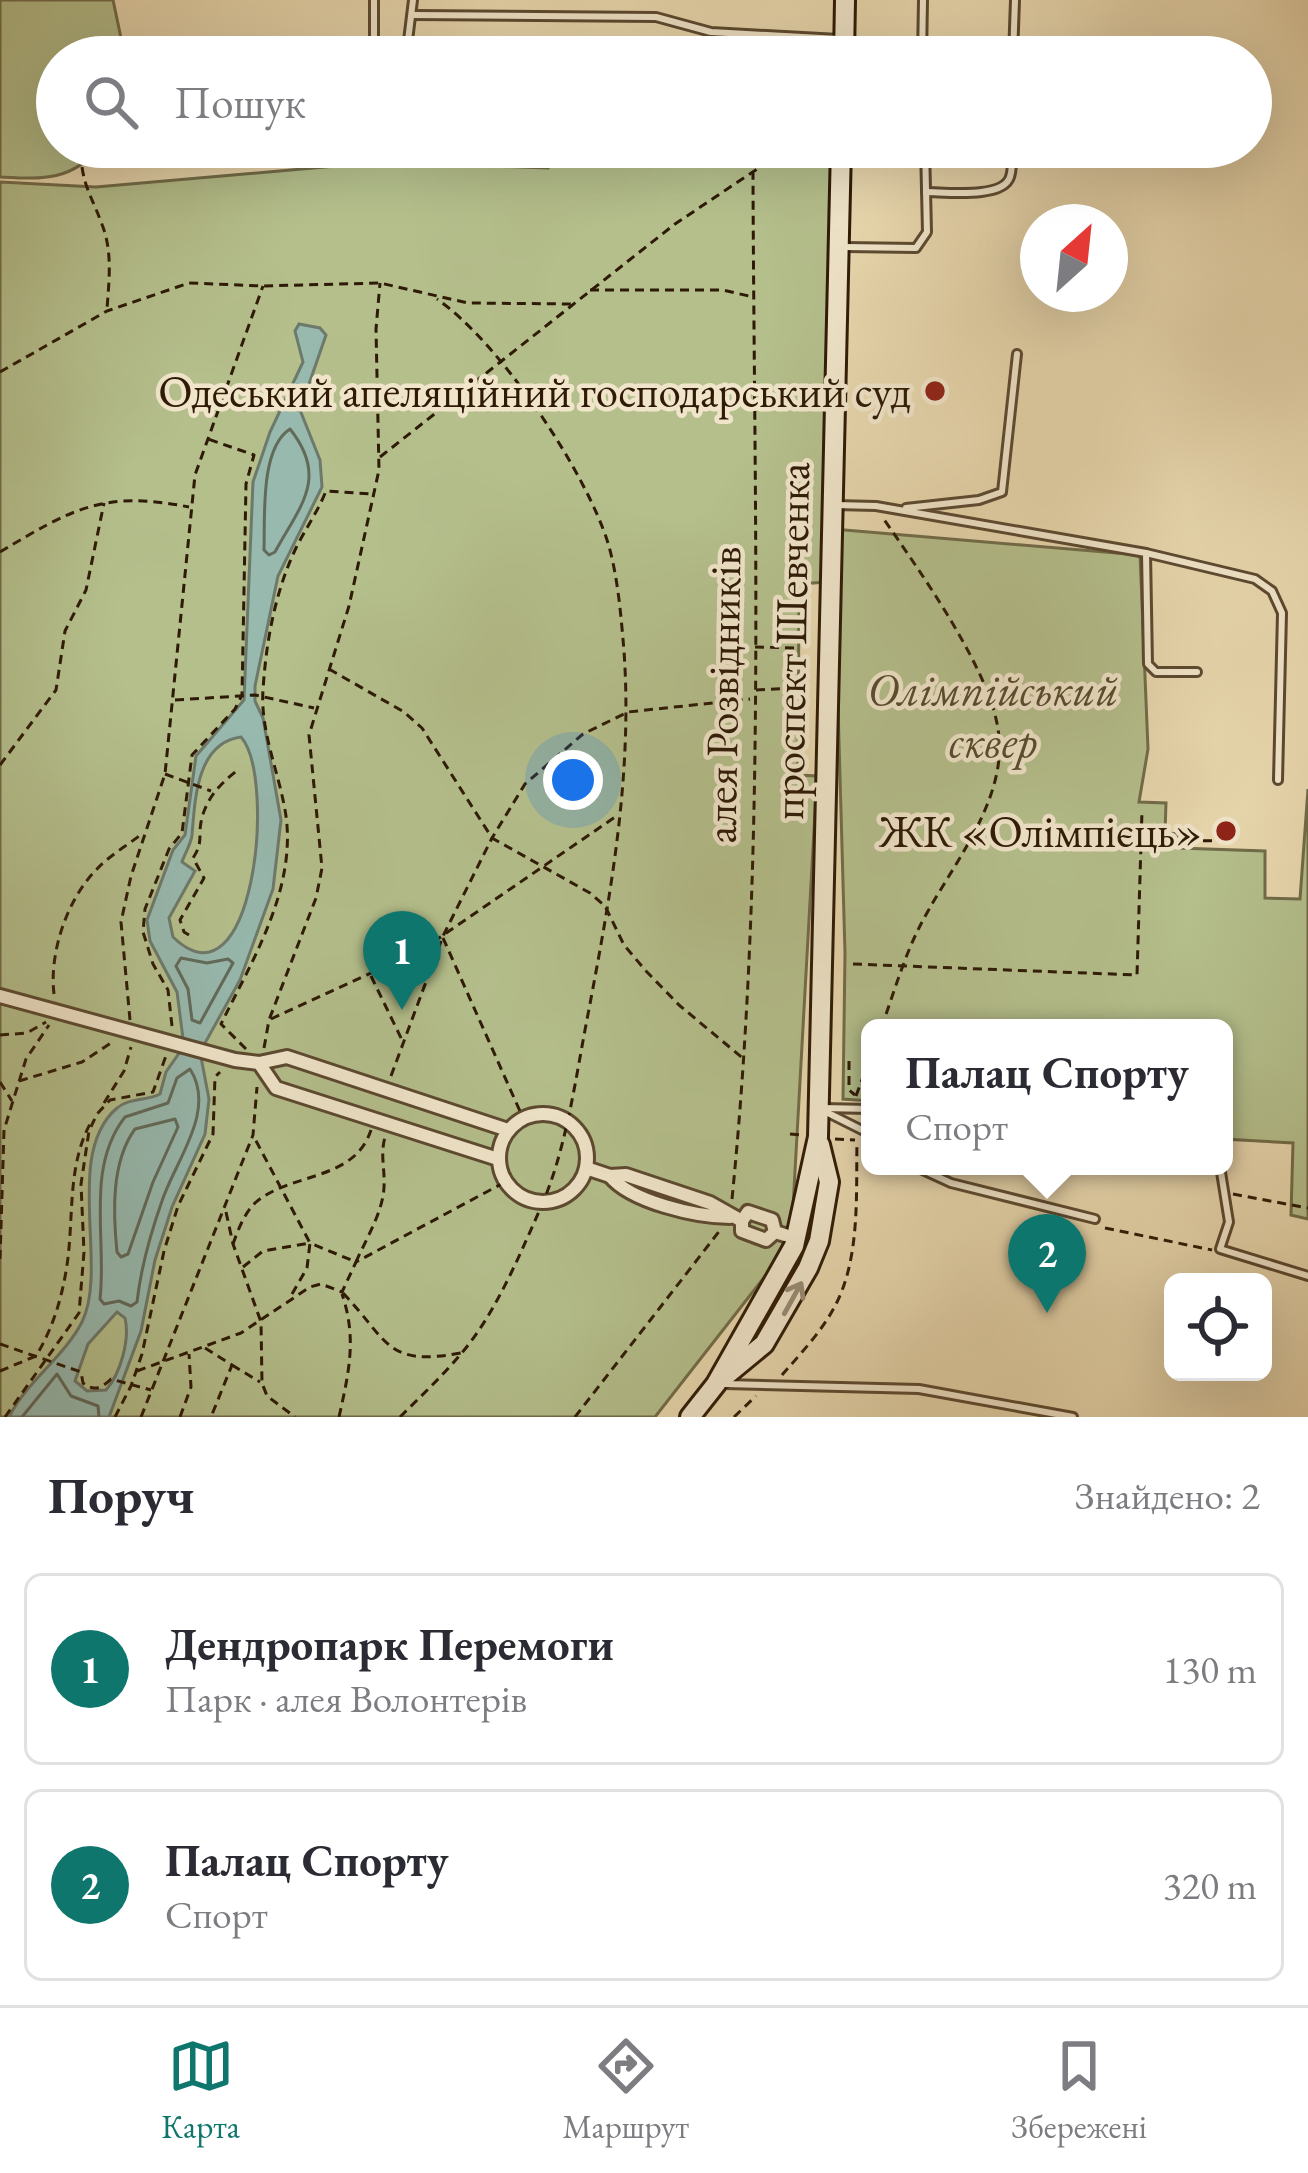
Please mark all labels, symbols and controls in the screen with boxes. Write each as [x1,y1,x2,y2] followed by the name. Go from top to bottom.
[36,36,1272,168] search box
[78,69,144,135] icon: search
[174,73,306,131] text: Пошук
[1020,204,1128,312] north arrow
[158,362,911,420] place label: Одеський апеляційний господарський суд
[922,378,948,404] marker: Одеський апеляційний господарський суд
[758,462,822,820] street label: проспект Шевченка
[690,546,754,844] street label: алея Розвідників
[867,660,1119,770] park label: Олімпійський сквер
[543,750,603,810] your location
[878,802,1202,860] place label: ЖК «Олімпієць»
[1213,818,1239,844] marker: ЖК «Олімпієць»
[363,911,441,1010] pin: 1
[861,1019,1233,1175] popup
[905,1043,1189,1101] text: Палац Спорту
[905,1101,1008,1152] text: Спорт
[1008,1214,1086,1313] pin: 2
[1164,1273,1272,1381] map controls
[1164,1273,1272,1381] button: locate
[781,1281,805,1316] one-way arrow
[48,1462,194,1528] text: Поруч
[1075,1470,1260,1521] text: Знайдено: 2
[165,1615,614,1673] text: Дендропарк Перемоги
[80,1644,100,1695] text: 1
[1163,1644,1257,1695] text: 130 m
[165,1673,527,1724] text: Парк · алея Волонтерів
[165,1831,449,1889] text: Палац Спорту
[80,1860,100,1911] text: 2
[1163,1860,1257,1911] text: 320 m
[165,1889,268,1940] text: Спорт
[161,2033,240,2148] tab: Карта
[562,2033,689,2148] tab: Маршрут
[1011,2033,1147,2148] tab: Збережені

